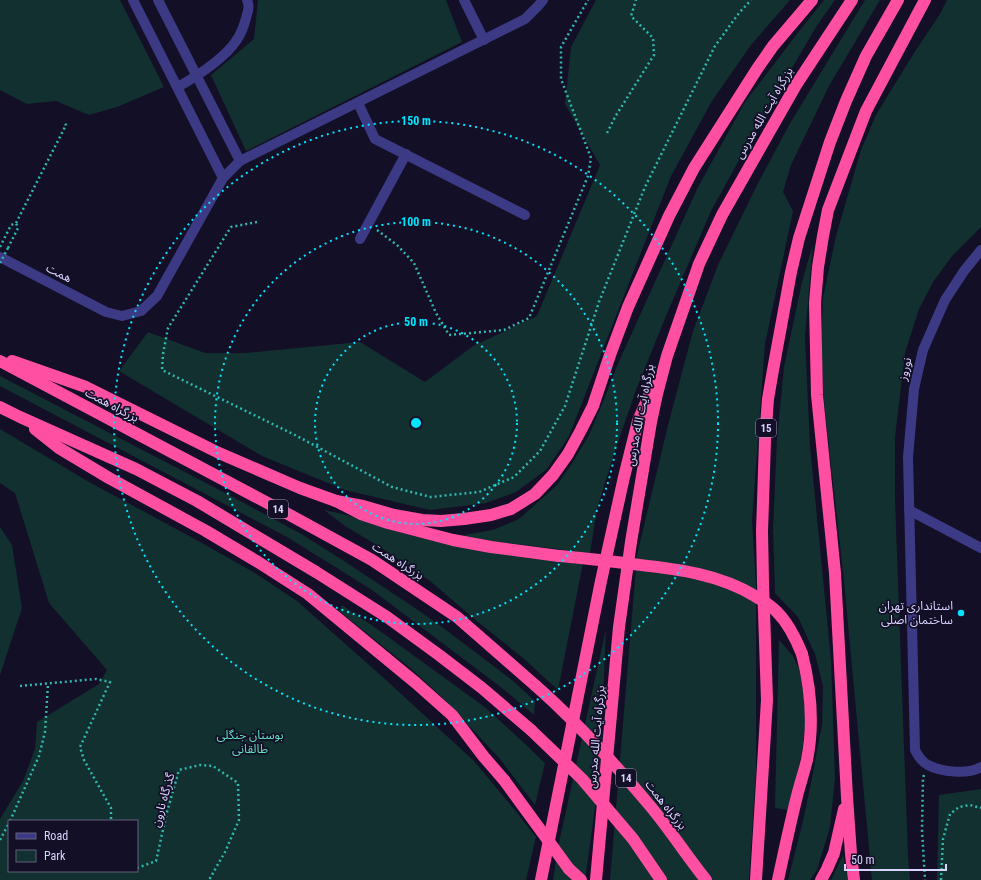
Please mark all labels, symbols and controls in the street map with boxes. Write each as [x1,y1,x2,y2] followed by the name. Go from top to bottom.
[732,65,796,161] street label: بزرگراه آیت الله مدرس
[401,114,431,128] text: 150 m
[401,215,431,229] text: 100 m
[44,260,74,286] street label: همت
[404,315,428,329] text: 50 m
[895,356,914,383] street label: نوروز
[623,363,657,467] street label: بزرگراه آیت الله مدرس
[83,385,141,425] street label: بزرگراه همت
[409,416,423,430] centre of rings
[756,419,776,437] road number: 15
[268,500,288,518] road number: 14
[370,539,426,583] street label: بزرگراه همت
[879,599,953,627] place label: استانداری تهران ساختمان اصلی
[956,608,966,618] marker: استانداری تهران ساختمان اصلی
[585,685,608,789] street label: بزرگراه آیت الله مدرس
[217,728,283,756] park label: بوستان جنگلی طالقانی
[616,769,636,787] road number: 14
[149,770,178,829] street label: گذرگاه نارون
[642,778,690,832] street label: بزرگراه همت
[8,820,138,872] legend
[44,829,68,843] text: Road
[845,846,946,872] scale bar
[44,849,66,863] text: Park
[851,853,875,867] text: 50 m

